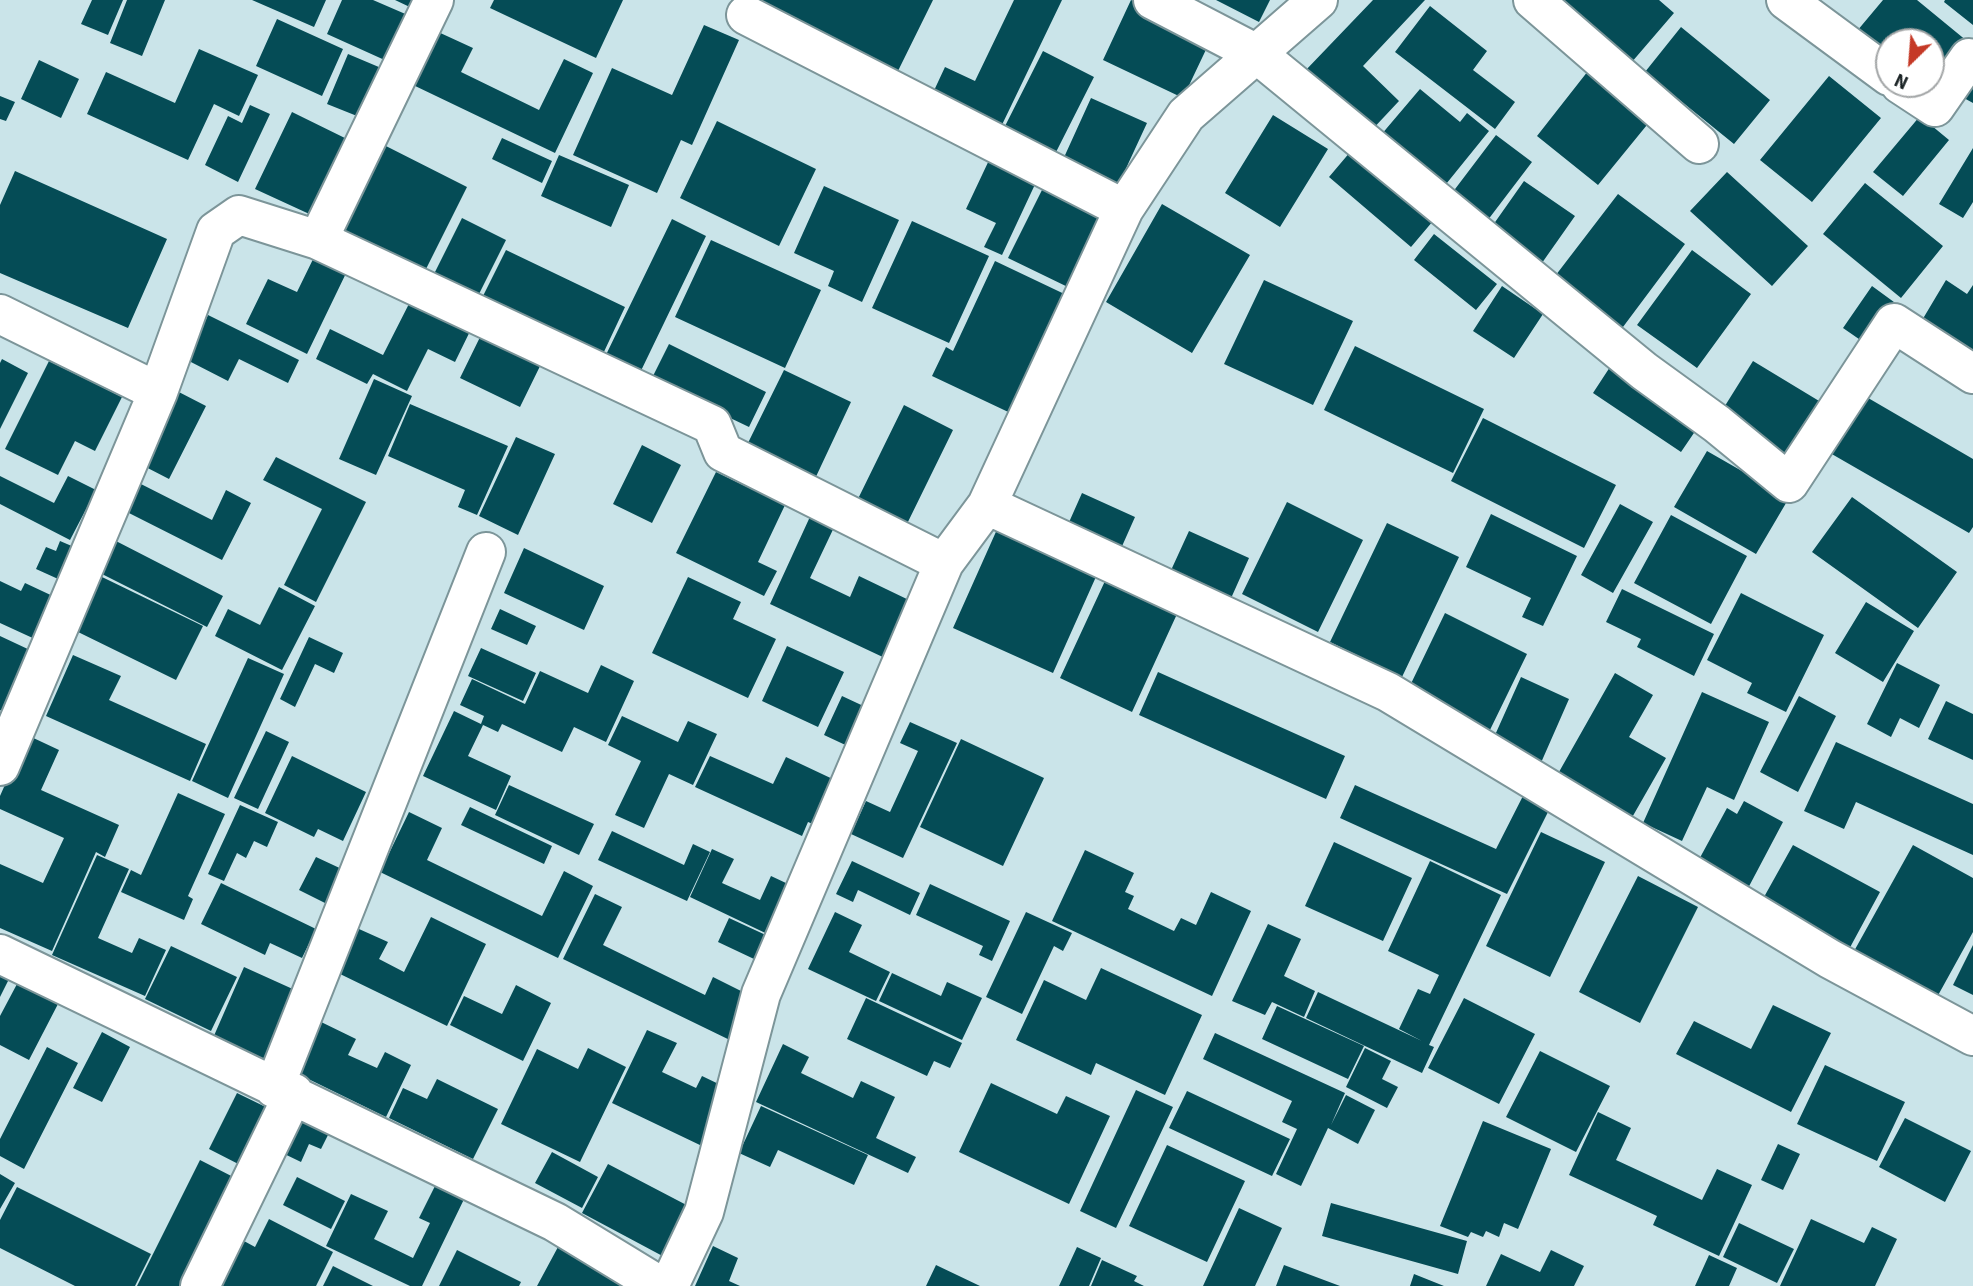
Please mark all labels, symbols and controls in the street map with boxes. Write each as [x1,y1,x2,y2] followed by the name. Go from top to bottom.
[1875,28,1945,98] north arrow
[1890,66,1913,96] text: N

